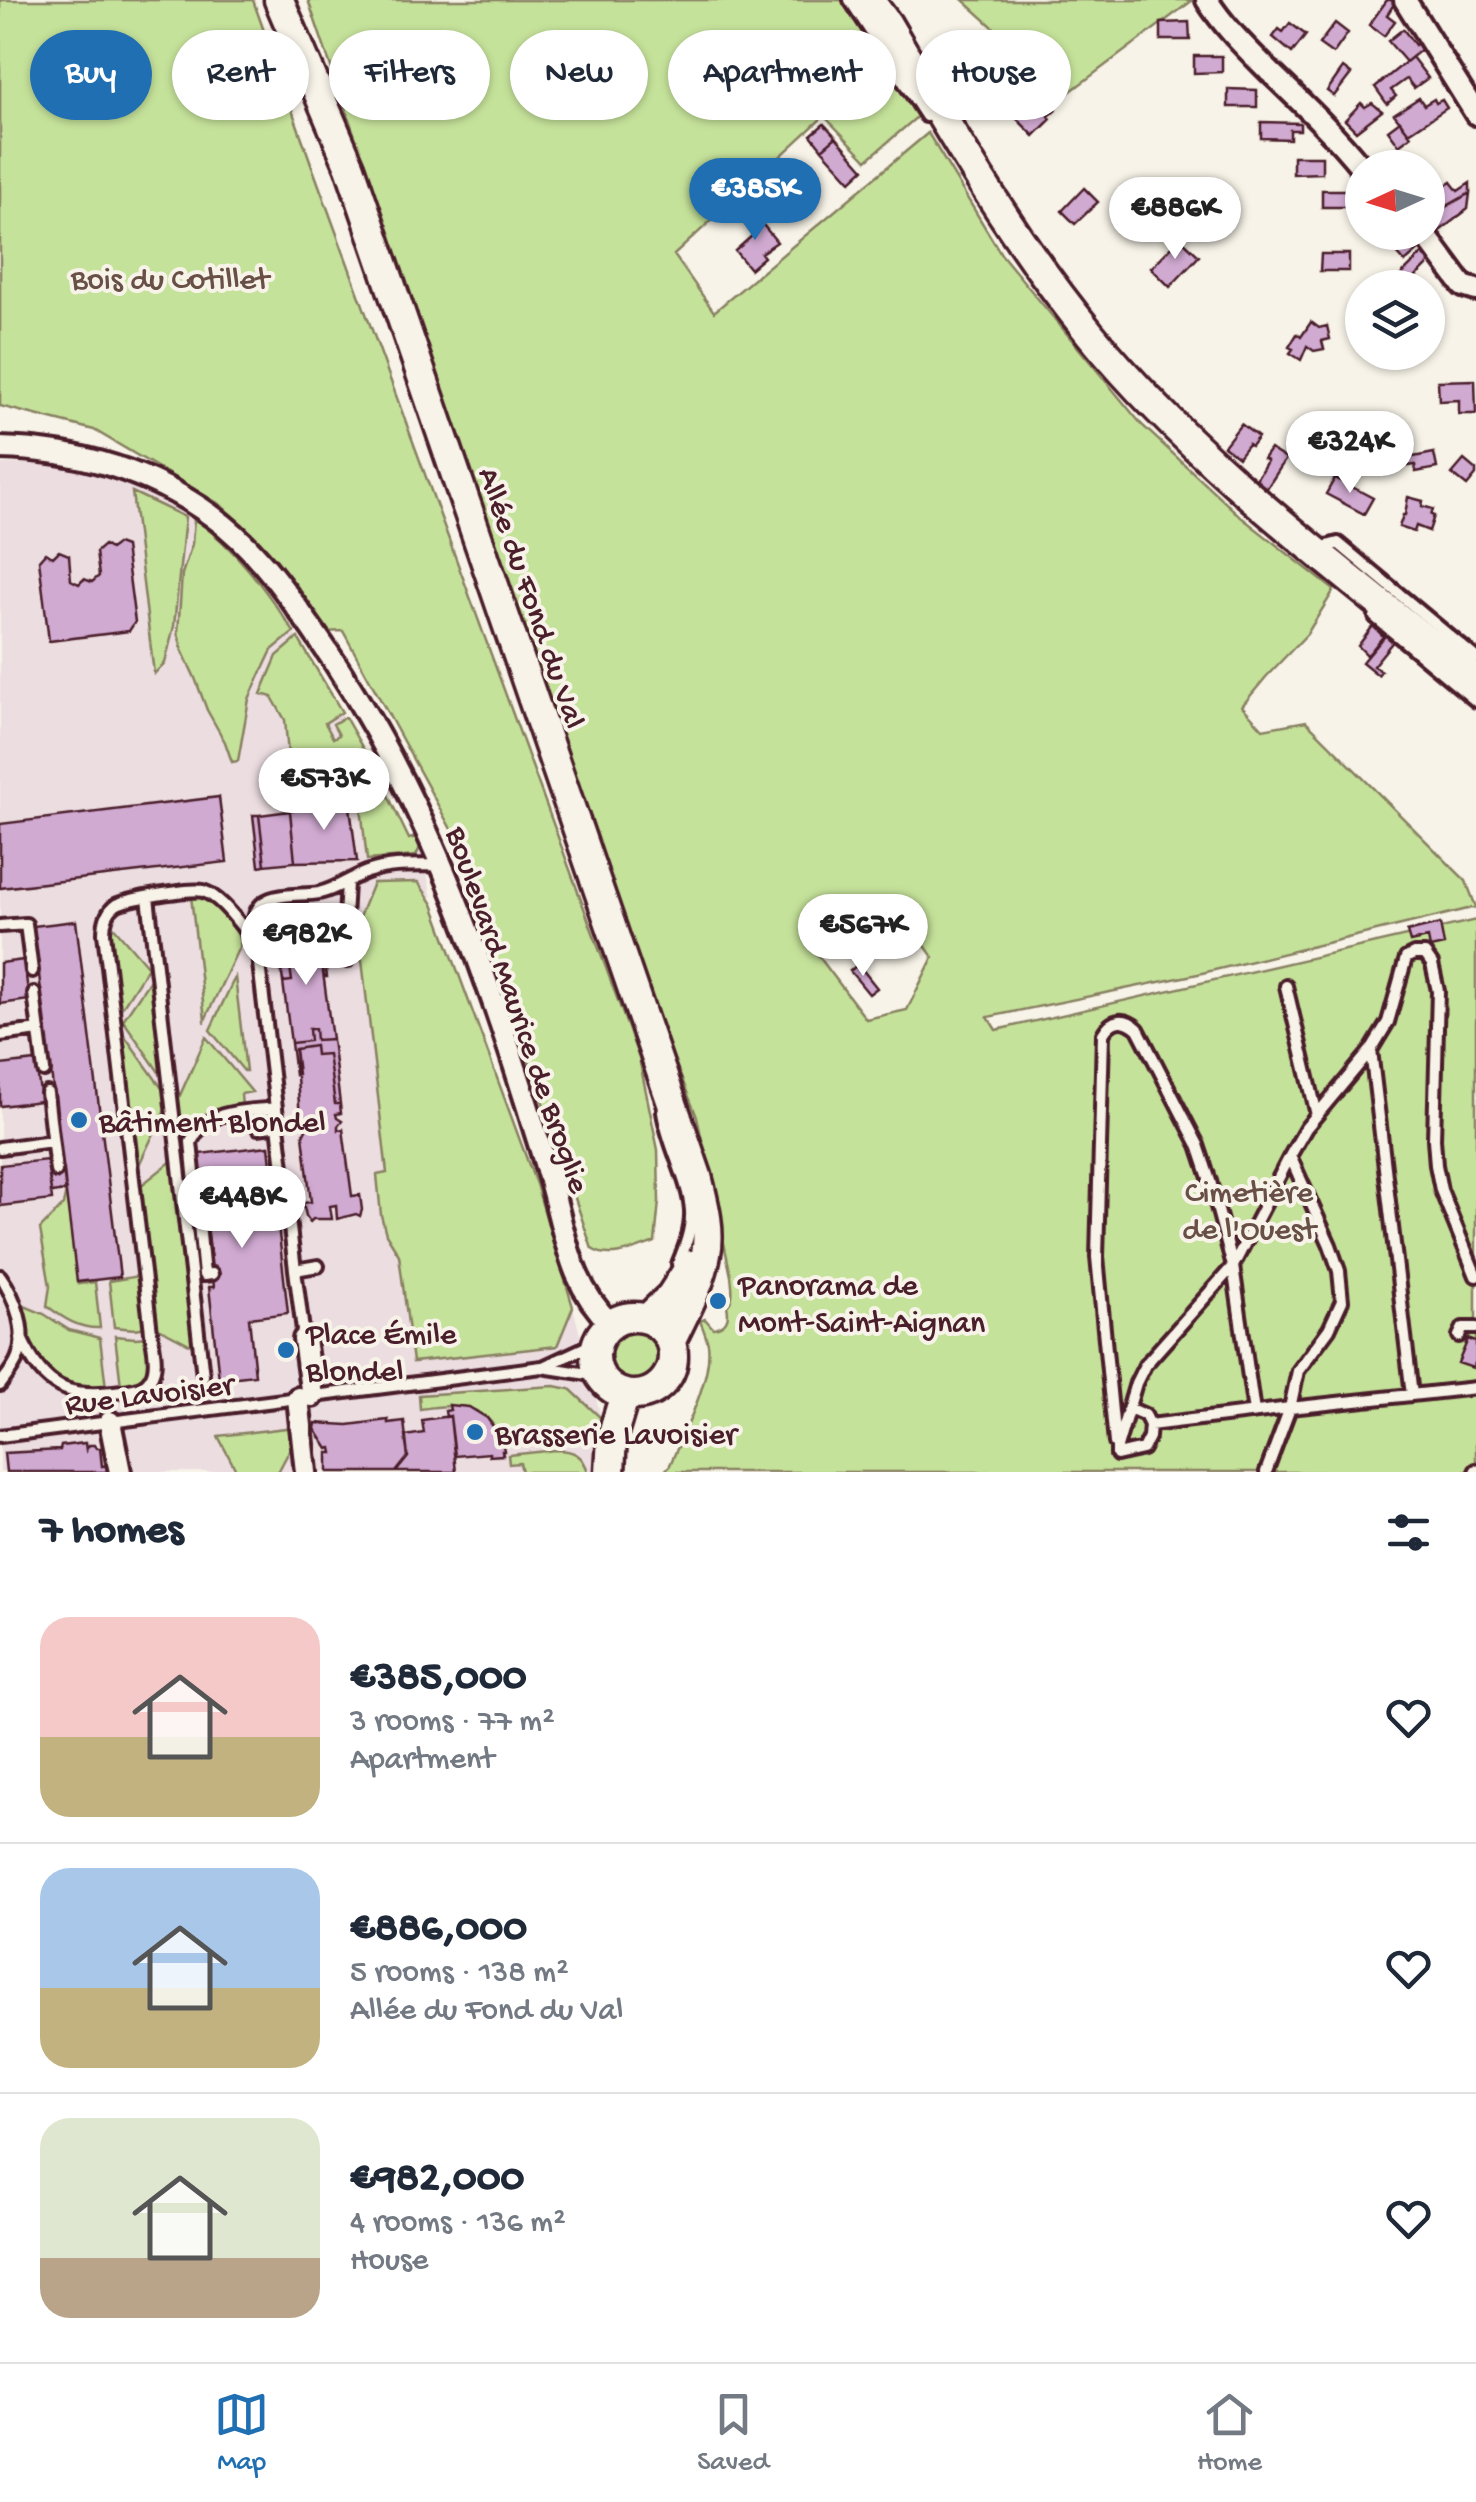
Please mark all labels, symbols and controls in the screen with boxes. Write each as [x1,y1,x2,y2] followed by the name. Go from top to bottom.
[30,30,152,120] chip: Buy
[172,30,309,120] chip: Rent
[329,30,490,120] chip: Filters
[510,30,648,120] chip: New
[668,30,896,120] chip: Apartment
[916,30,1071,120] chip: House
[1345,150,1445,250] north arrow
[1345,150,1445,370] map controls
[685,158,825,243] pin: €385K
[711,171,799,209] text: €385K
[1105,177,1245,262] pin: €886K
[1131,190,1219,228] text: €886K
[70,263,272,301] park label: Bois du Cotillet
[1345,270,1445,370] button: layers
[1280,411,1420,496] pin: €324K
[1308,424,1392,462] text: €324K
[467,463,592,734] street label: Allée du Fond du Val
[254,748,394,833] pin: €573K
[281,761,367,799] text: €573K
[434,821,596,1199] street label: Boulevard Maurice de Broglie
[793,894,933,979] pin: €567K
[236,903,376,988] pin: €982K
[820,907,906,945] text: €567K
[263,916,349,954] text: €982K
[98,1106,326,1144] place label: Bâtiment Blondel
[68,1109,90,1131] marker: Bâtiment Blondel
[172,1166,312,1251] pin: €448K
[1182,1176,1319,1251] park label: Cimetière de l'Ouest
[200,1179,284,1217] text: €448K
[737,1269,985,1344] place label: Panorama de Mont-Saint-Aignan
[707,1290,729,1312] marker: Panorama de Mont-Saint-Aignan
[305,1318,457,1393] place label: Place Émile Blondel
[275,1339,297,1361] marker: Place Émile Blondel
[63,1367,239,1426] street label: Rue Lavoisier
[494,1418,739,1456] place label: Brasserie Lavoisier
[464,1421,486,1443] marker: Brasserie Lavoisier
[1381,1505,1436,1560] icon: filters
[40,1508,183,1557] text: 7 homes
[350,1655,527,1704] text: €385,000
[120,1657,240,1777] icon: home
[1381,1690,1436,1745] icon: heart
[350,1704,555,1742] text: 3 rooms · 77 m²
[350,1742,494,1780] text: Apartment
[350,1906,527,1955] text: €886,000
[120,1908,240,2028] icon: home
[1381,1941,1436,1996] icon: heart
[350,1955,569,1993] text: 5 rooms · 138 m²
[350,1993,623,2031] text: Allée du Fond du Val
[350,2156,524,2205] text: €982,000
[120,2158,240,2278] icon: home
[1381,2191,1436,2246] icon: heart
[350,2205,566,2243] text: 4 rooms · 136 m²
[350,2243,428,2281] text: House
[214,2387,269,2480] tab: Map
[697,2387,769,2480] tab: Saved
[1197,2387,1262,2480] tab: Home

